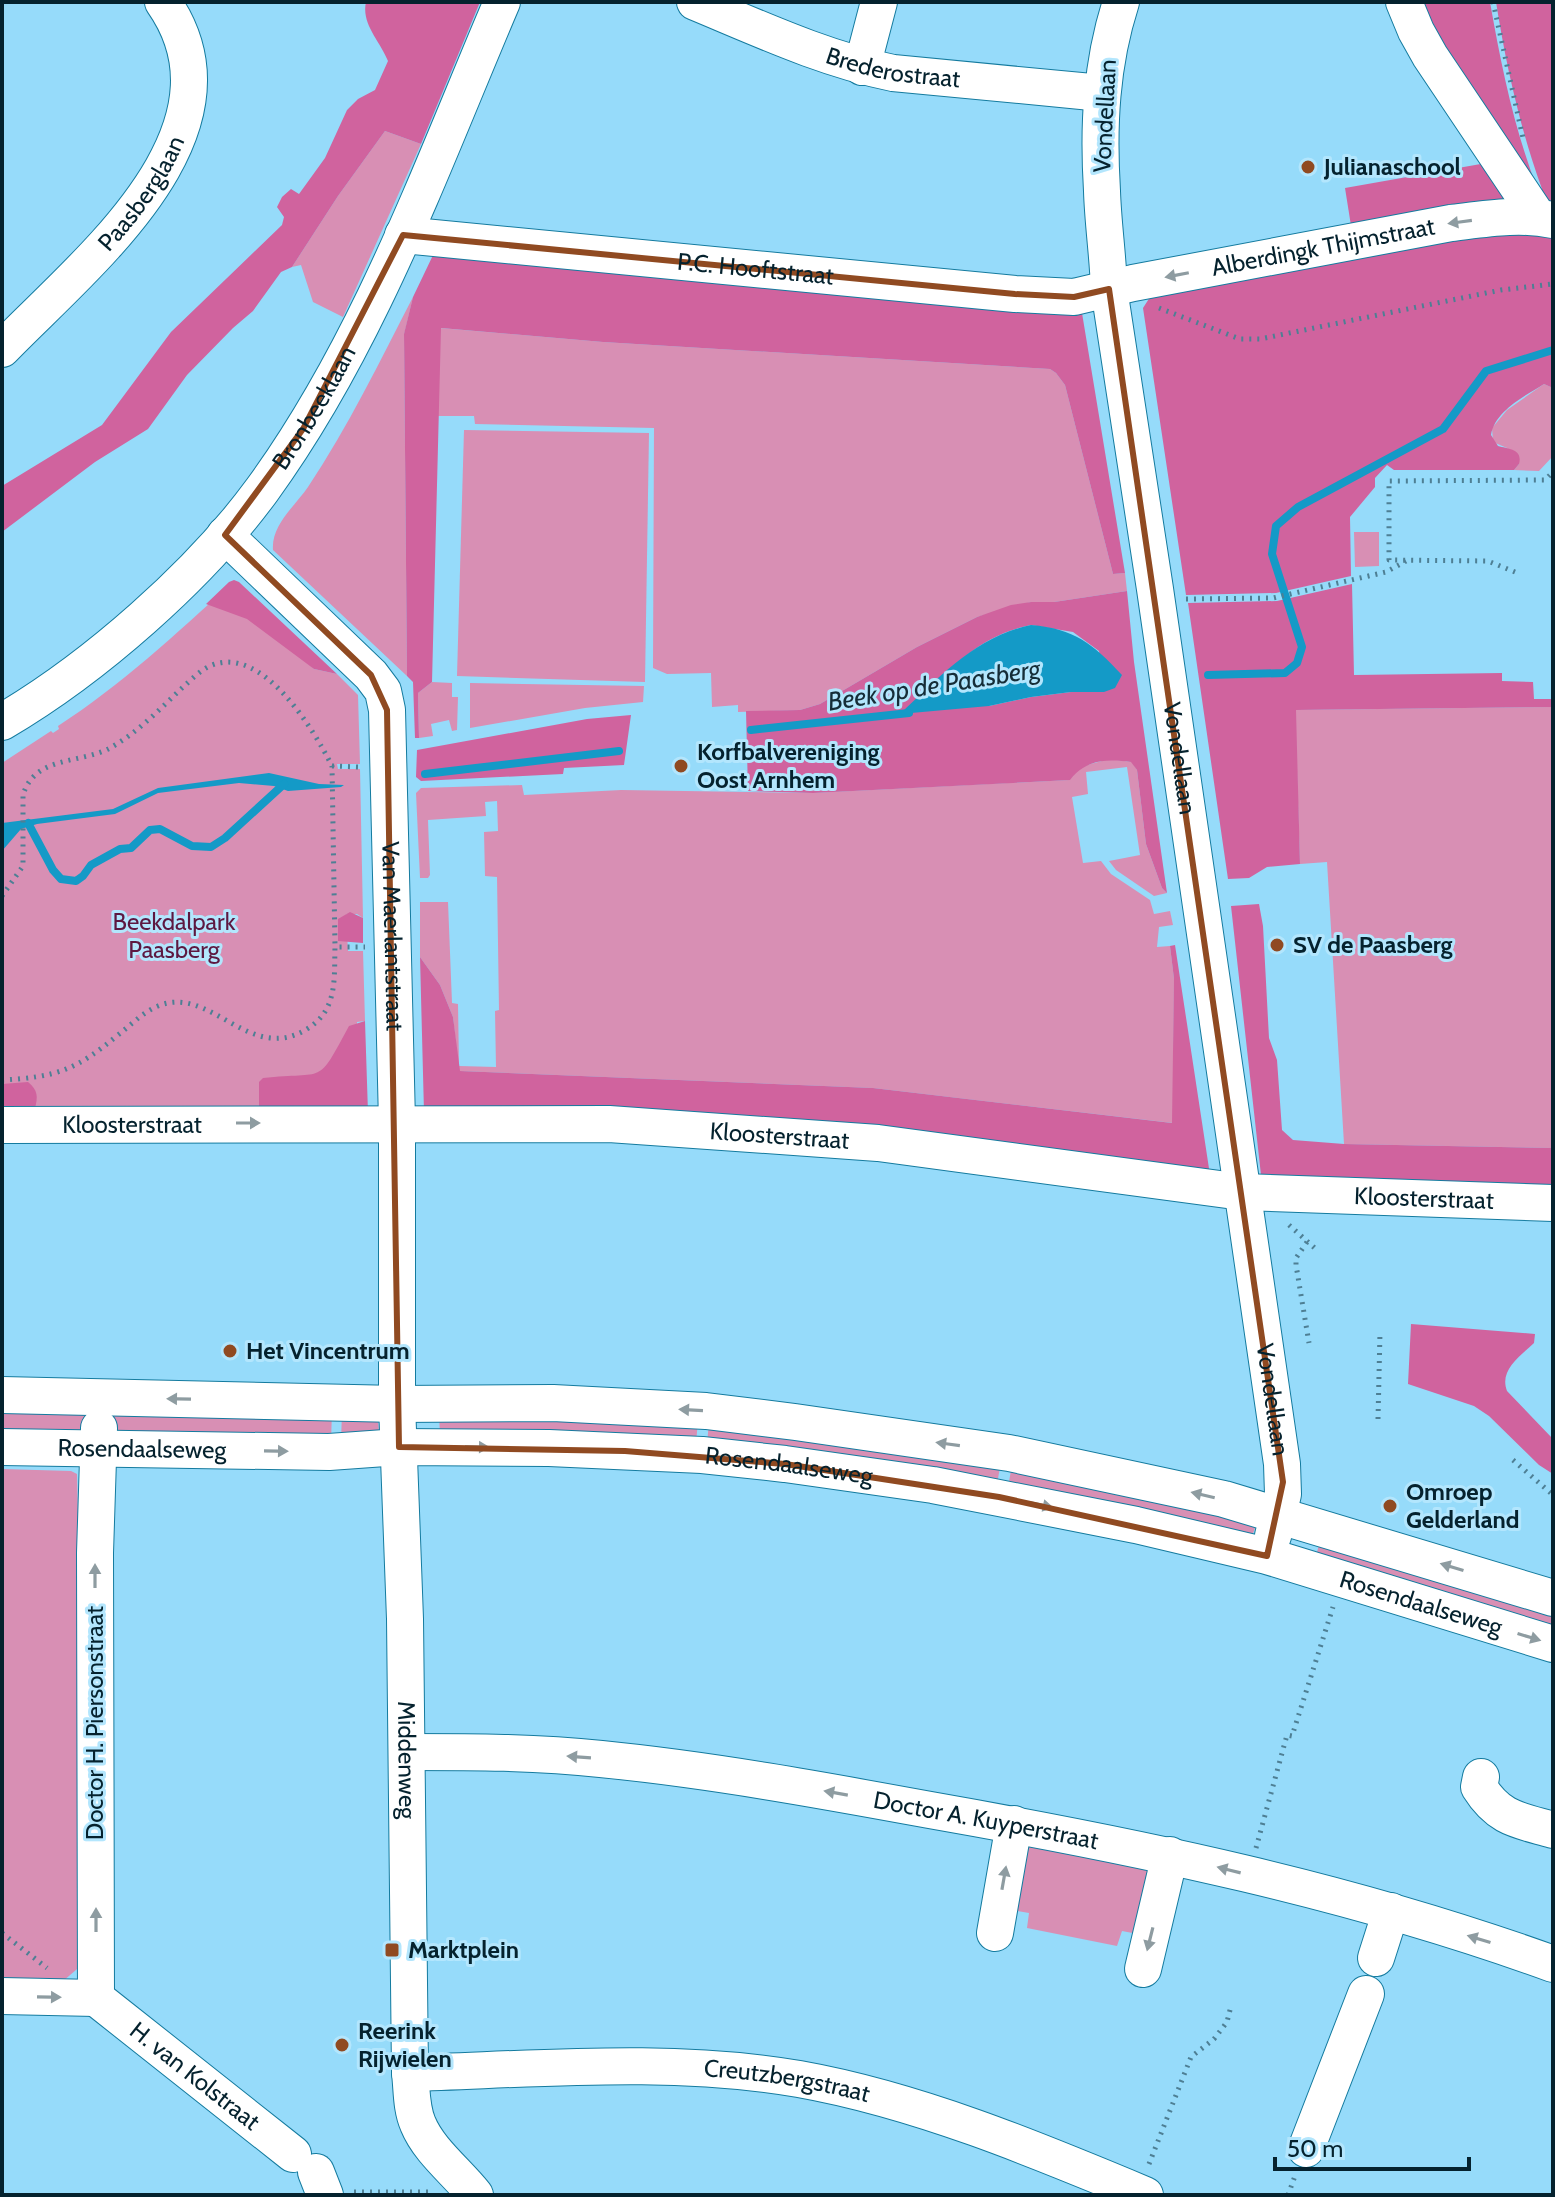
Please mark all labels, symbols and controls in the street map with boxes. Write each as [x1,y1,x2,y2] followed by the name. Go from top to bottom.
[822,41,962,93] street label: Brederostraat
[1087,59,1122,173] street label: Vondellaan
[92,131,190,257] street label: Paasberglaan
[1323,152,1461,181] place label: Julianaschool
[1299,158,1317,176] marker: Julianaschool
[1209,211,1437,282] street label: Alberdingk Thijmstraat
[1447,216,1472,229] one-way arrow
[676,247,835,290] street label: P.C. Hooftstraat
[1164,269,1189,282] one-way arrow
[266,341,362,475] street label: Bronbeeklaan
[825,652,1044,718] water label: Beek op de Paasberg
[1158,700,1203,816] street label: Vondellaan
[697,737,880,794] place label: Korfbalvereniging Oost Arnhem
[672,757,690,775] marker: Korfbalvereniging Oost Arnhem
[376,841,410,1031] street label: Van Maerlantstraat
[113,907,236,964] park label: Beekdalpark Paasberg
[1293,930,1453,959] place label: SV de Paasberg
[1268,936,1286,954] marker: SV de Paasberg
[62,1110,202,1139] street label: Kloosterstraat
[709,1116,850,1155] street label: Kloosterstraat
[236,1117,261,1129] one-way arrow
[1354,1181,1494,1215] street label: Kloosterstraat
[246,1336,410,1365] place label: Het Vincentrum
[1251,1341,1296,1458] street label: Vondellaan
[221,1342,239,1360] marker: Het Vincentrum
[166,1393,191,1405] one-way arrow
[678,1403,703,1416] one-way arrow
[57,1433,228,1464] street label: Rosendaalseweg
[935,1437,960,1450] one-way arrow
[704,1440,876,1490] street label: Rosendaalseweg
[465,1441,490,1453] one-way arrow
[264,1445,289,1457] one-way arrow
[1406,1477,1520,1534] place label: Omroep Gelderland
[1191,1488,1216,1501] one-way arrow
[1381,1497,1399,1515] marker: Omroep Gelderland
[1028,1499,1053,1512] one-way arrow
[1439,1560,1463,1573] one-way arrow
[89,1563,101,1588] one-way arrow
[1336,1564,1507,1642] street label: Rosendaalseweg
[80,1606,109,1840] street label: Doctor H. Piersonstraat
[1517,1631,1541,1643] one-way arrow
[392,1701,422,1820] street label: Middenweg
[566,1750,591,1763] one-way arrow
[871,1785,1101,1855] street label: Doctor A. Kuyperstraat
[823,1786,848,1799] one-way arrow
[1216,1863,1241,1875] one-way arrow
[999,1866,1011,1891] one-way arrow
[90,1907,102,1932] one-way arrow
[1143,1927,1156,1952] one-way arrow
[1467,1932,1491,1945] one-way arrow
[408,1935,519,1964] place label: Marktplein
[383,1941,401,1959] marker: Marktplein
[37,1990,62,2003] one-way arrow
[124,2016,266,2136] street label: H. van Kolstraat
[358,2016,452,2073] place label: Reerink Rijwielen
[333,2036,351,2054] marker: Reerink Rijwielen
[703,2053,873,2108] street label: Creutzbergstraat
[1275,2121,1469,2171] scale bar
[1287,2134,1343,2163] text: 50 m

